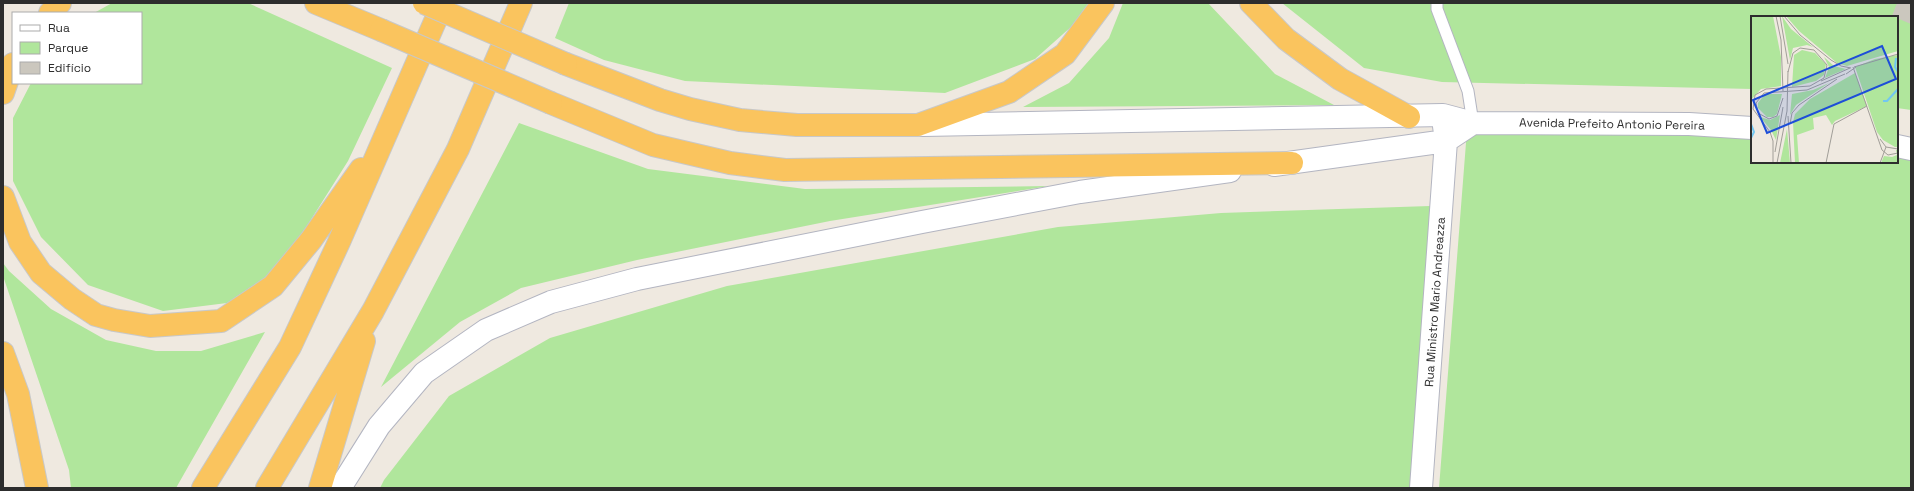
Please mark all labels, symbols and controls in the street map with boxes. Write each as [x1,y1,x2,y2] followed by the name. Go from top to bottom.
[12,12,142,84] legend
[1751,16,1898,163] inset map
[48,20,70,36] text: Rua
[48,40,88,56] text: Parque
[48,60,91,76] text: Edifício
[1519,114,1705,134] street label: Avenida Prefeito Antonio Pereira
[1421,216,1449,388] street label: Rua Ministro Mario Andreazza

